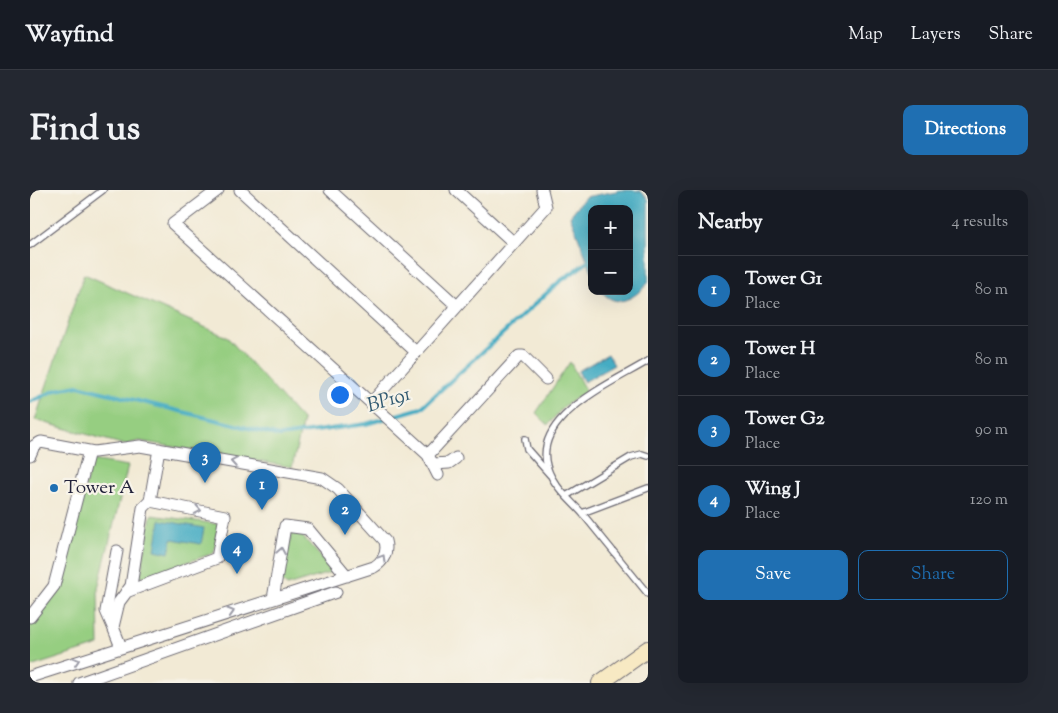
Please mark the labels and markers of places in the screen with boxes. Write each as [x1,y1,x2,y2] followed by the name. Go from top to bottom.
[189,442,221,483] pin: 3
[246,469,278,510] pin: 1
[64,475,135,502] place label: Tower A
[48,482,60,494] marker: Tower A
[329,494,361,535] pin: 2
[221,533,253,574] pin: 4

